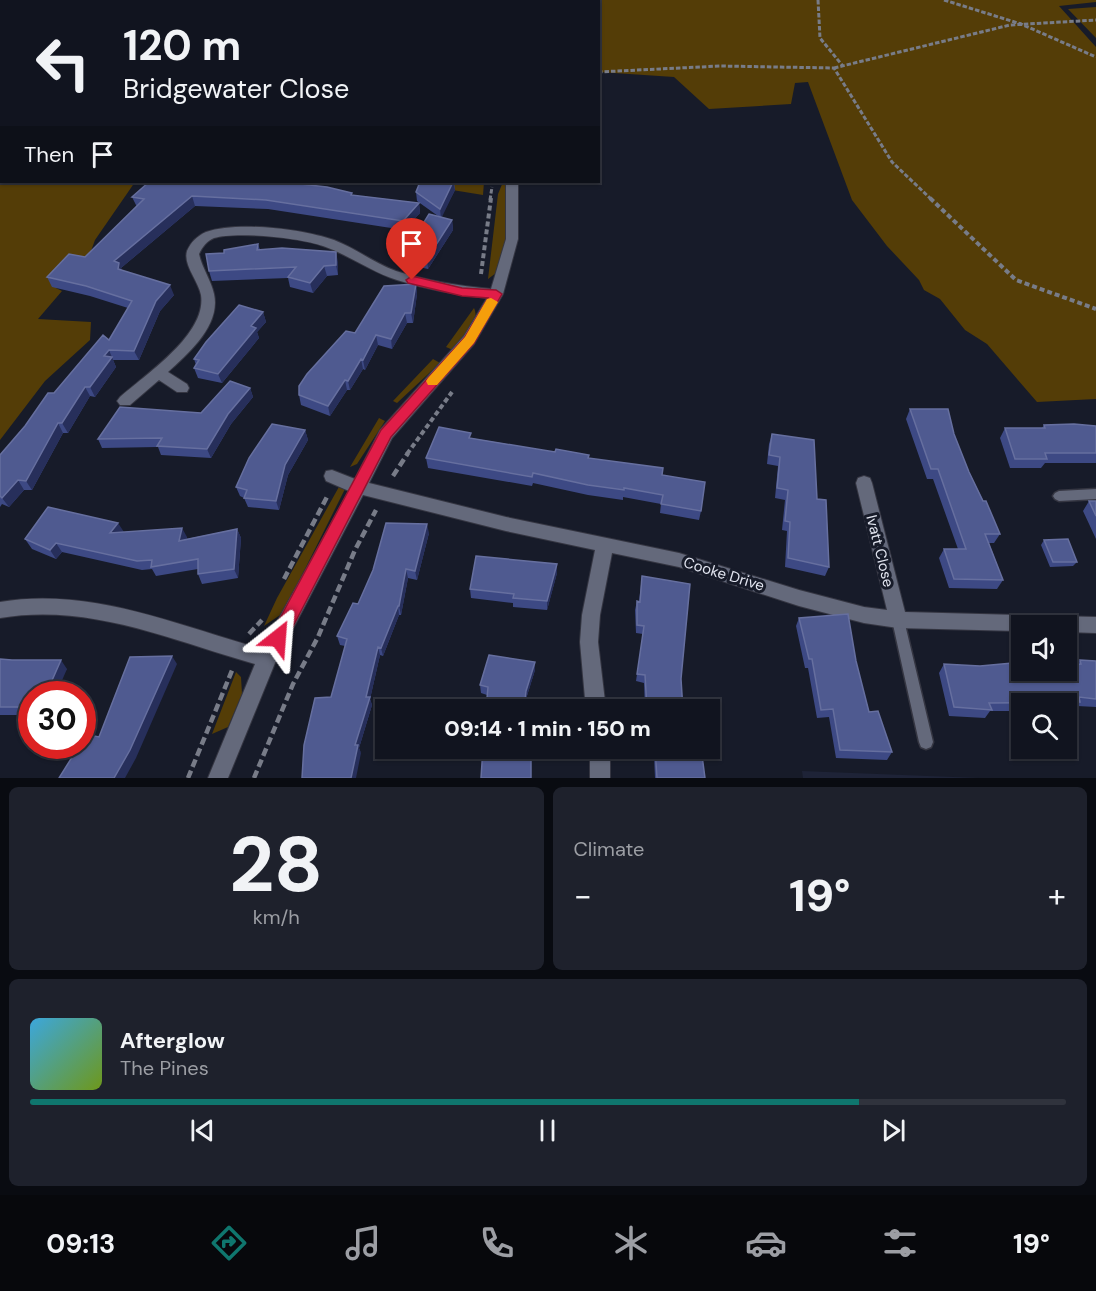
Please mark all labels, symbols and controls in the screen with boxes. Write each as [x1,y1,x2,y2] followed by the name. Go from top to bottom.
[123,18,241,73] text: 120 m
[24,24,102,102] icon: left
[123,71,349,106] text: Bridgewater Close
[86,138,119,171] icon: arrive
[24,140,74,169] text: Then
[386,218,437,280] pin
[395,227,428,260] icon: arrive
[861,513,899,589] street label: Ivatt Close
[681,552,767,596] street label: Cooke Drive
[246,606,310,670] position arrow
[1011,615,1077,759] map controls
[1011,615,1077,681] button: sound
[18,681,96,759] speed limit sign: 30
[1011,693,1077,759] button: search
[444,714,651,743] text: 09:14 · 1 min · 150 m
[229,814,323,915] text: 28
[574,836,644,862] text: Climate
[789,866,851,925] text: 19°
[574,874,592,917] text: −
[1048,874,1066,917] text: +
[253,904,300,930] text: km/h
[120,1026,225,1055] text: Afterglow
[120,1055,209,1081] text: The Pines
[186,1114,219,1147] icon: previous
[531,1114,564,1147] icon: pause
[877,1114,910,1147] icon: next
[208,1222,250,1264] icon: directions
[342,1222,384,1264] icon: music
[476,1222,518,1264] icon: phone
[610,1222,652,1264] icon: climate
[745,1222,787,1264] icon: car
[879,1222,921,1264] icon: filters
[46,1226,115,1261] text: 09:13
[1013,1226,1050,1261] text: 19°

